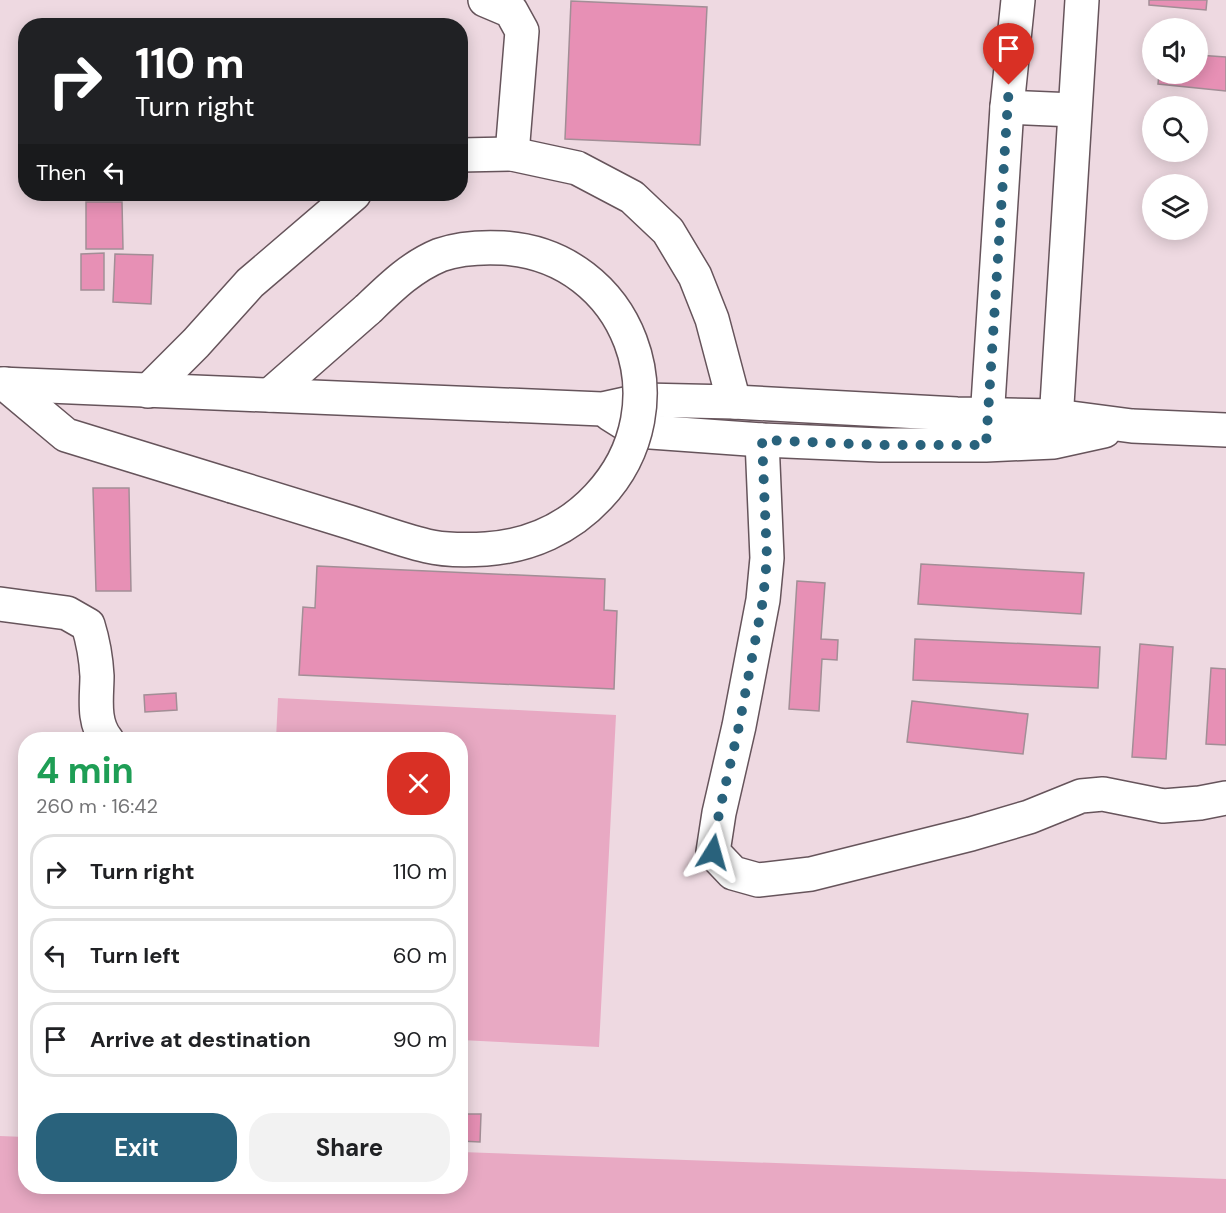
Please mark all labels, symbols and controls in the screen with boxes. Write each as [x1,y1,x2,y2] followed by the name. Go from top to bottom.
[1142,18,1208,240] map controls
[1142,18,1208,84] button: sound
[983,23,1034,85] pin
[992,32,1025,65] icon: arrive
[135,36,245,91] text: 110 m
[36,42,114,120] icon: right
[135,89,255,124] text: Turn right
[1142,96,1208,162] button: search
[98,156,131,189] icon: left
[36,158,86,187] text: Then
[1142,174,1208,240] button: layers
[36,747,134,794] text: 4 min
[387,752,450,815] button: close
[36,793,158,819] text: 260 m · 16:42
[681,820,745,884] position arrow
[39,855,72,888] icon: right
[90,857,195,886] text: Turn right
[393,857,447,886] text: 110 m
[39,939,72,972] icon: left
[90,941,180,970] text: Turn left
[393,941,447,970] text: 60 m
[39,1023,72,1056] icon: arrive
[90,1025,311,1054] text: Arrive at destination
[393,1025,447,1054] text: 90 m
[36,1113,237,1182] button: Exit
[249,1113,450,1182] button: Share

